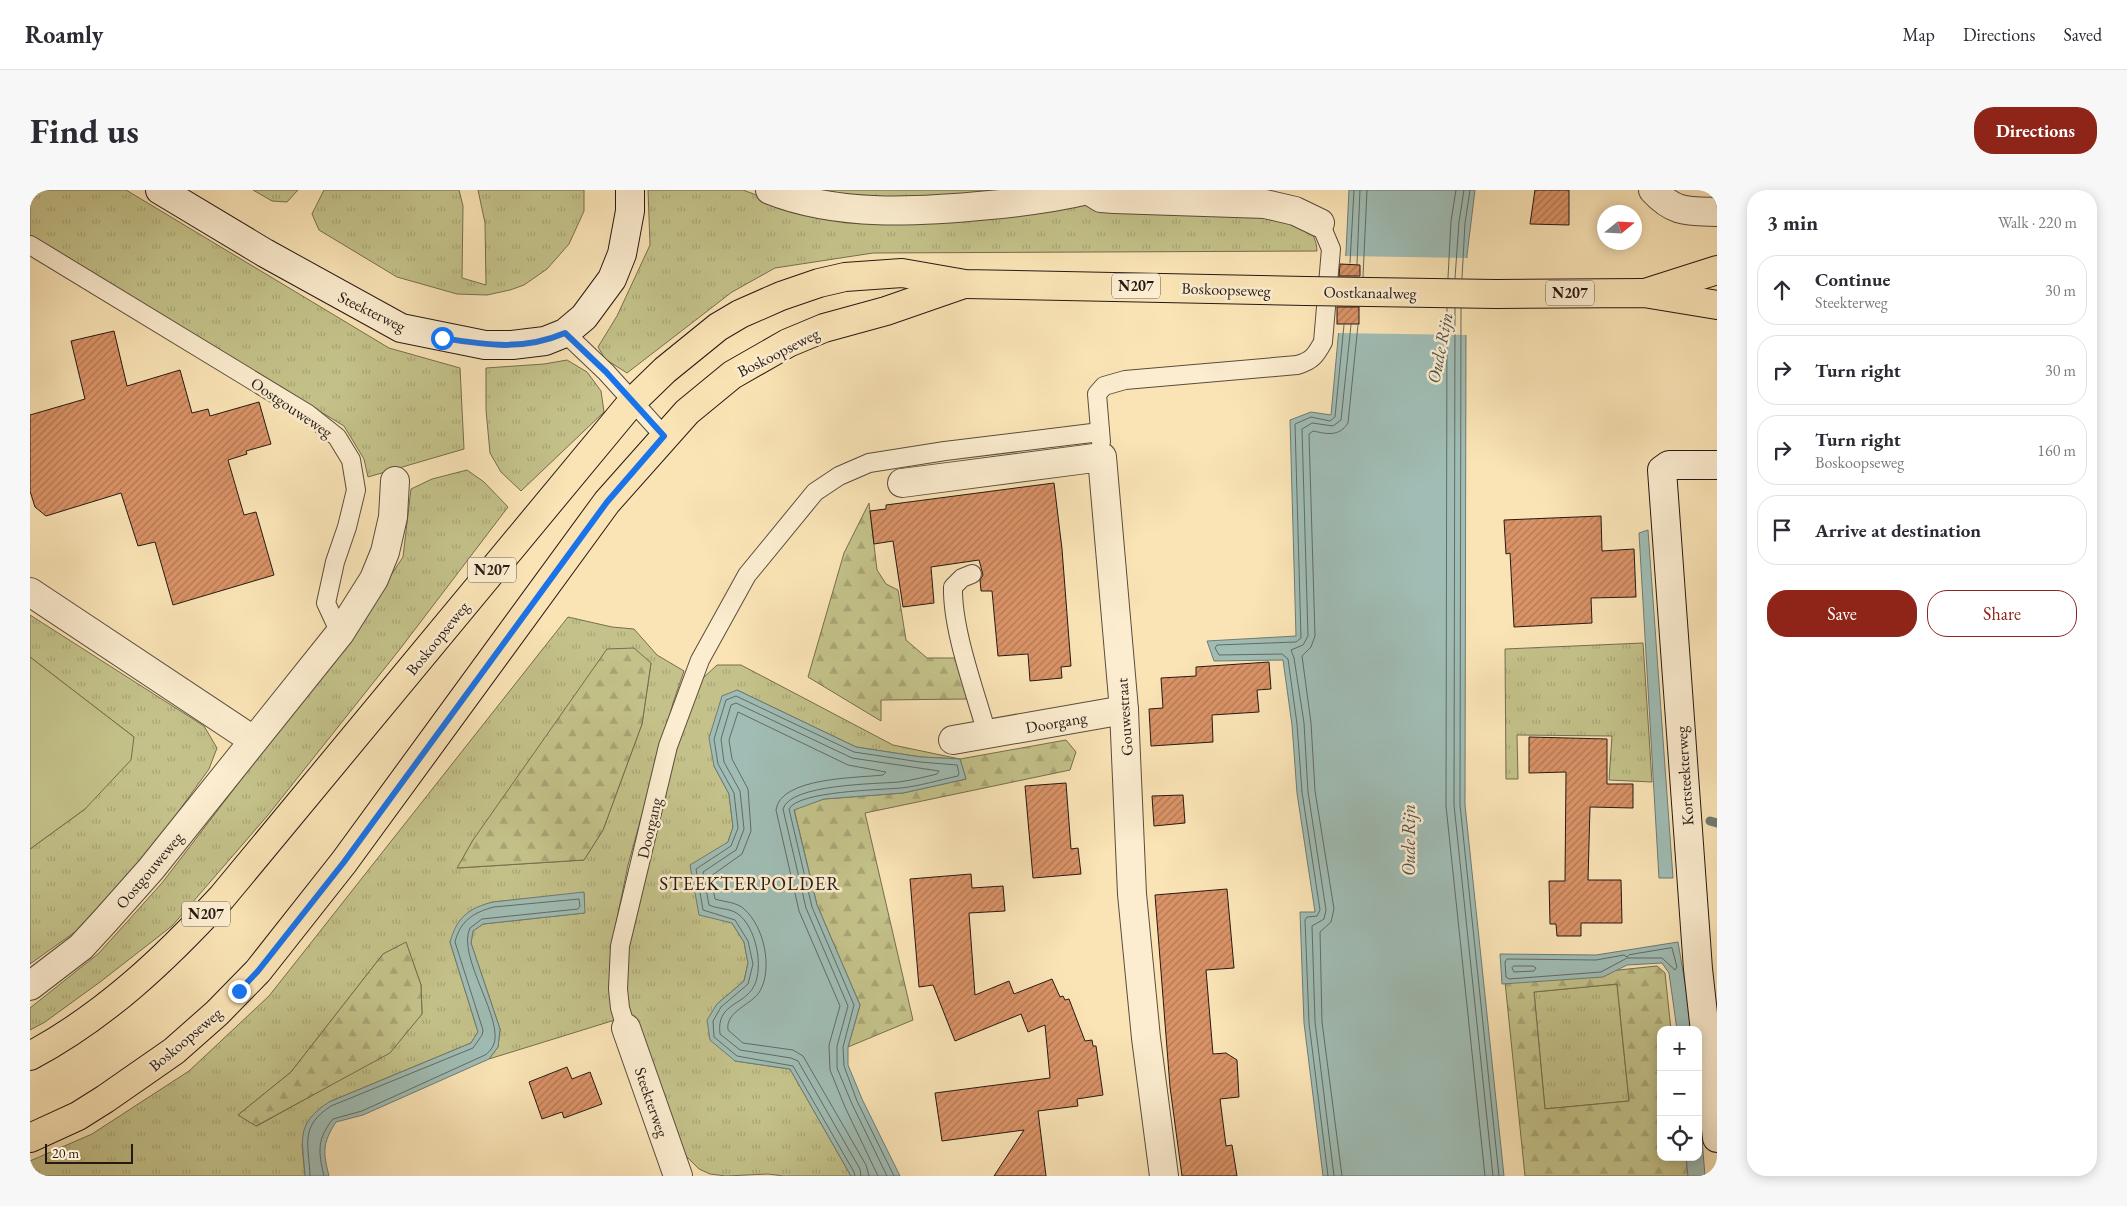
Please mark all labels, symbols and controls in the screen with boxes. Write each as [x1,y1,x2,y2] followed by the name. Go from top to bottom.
[25,19,103,50] text: Roamly
[1903,23,1935,46] text: Map
[1963,23,2035,46] text: Directions
[2063,23,2102,46] text: Saved
[1974,107,2097,154] button: Directions
[30,108,139,153] text: Find us
[1597,205,1642,250] north arrow
[1767,209,1818,236] text: 3 min
[1998,212,2077,233] text: Walk · 220 m
[1815,267,1890,292] text: Continue
[1112,274,1160,298] road number: N207
[1768,276,1796,304] icon: ahead
[1181,277,1272,302] street label: Boskoopseweg
[1546,280,1594,306] road number: N207
[2045,280,2076,301] text: 30 m
[1323,281,1418,304] street label: Oostkanaalweg
[335,286,410,337] street label: Steekterweg
[1815,292,1888,313] text: Steekterweg
[1421,310,1459,386] water label: Oude Rijn
[734,322,824,382] street label: Boskoopseweg
[431,327,454,350] route start
[1768,356,1796,384] icon: right
[1815,358,1901,383] text: Turn right
[2045,360,2076,381] text: 30 m
[247,372,337,443] street label: Oostgouweweg
[1815,427,1901,452] text: Turn right
[1768,436,1796,464] icon: right
[2037,440,2076,461] text: 160 m
[1815,452,1904,473] text: Boskoopseweg
[1768,516,1796,544] icon: arrive
[1815,518,1981,543] text: Arrive at destination
[468,558,516,582] road number: N207
[1767,590,1917,637] button: Save
[1927,590,2077,637] button: Share
[401,596,474,680] street label: Boskoopseweg
[1111,677,1138,757] street label: Gouwestraat
[1024,707,1089,738] street label: Doorgang
[1670,725,1698,826] street label: Kortsteekterweg
[632,795,667,861] street label: Doorgang
[1397,804,1421,876] water label: Oude Rijn
[111,827,188,913] street label: Oostgouweweg
[659,871,841,896] district label: STEEKTERPOLDER
[182,902,230,926] road number: N207
[228,980,251,1003] route end
[144,1002,227,1076] street label: Boskoopseweg
[1657,1026,1702,1161] map controls
[1657,1026,1702,1071] button: +
[630,1064,674,1141] street label: Steekterweg
[1657,1071,1702,1116] button: −
[1657,1116,1702,1161] button: locate
[45,1141,132,1164] scale bar
[52,1144,79,1162] text: 20 m

